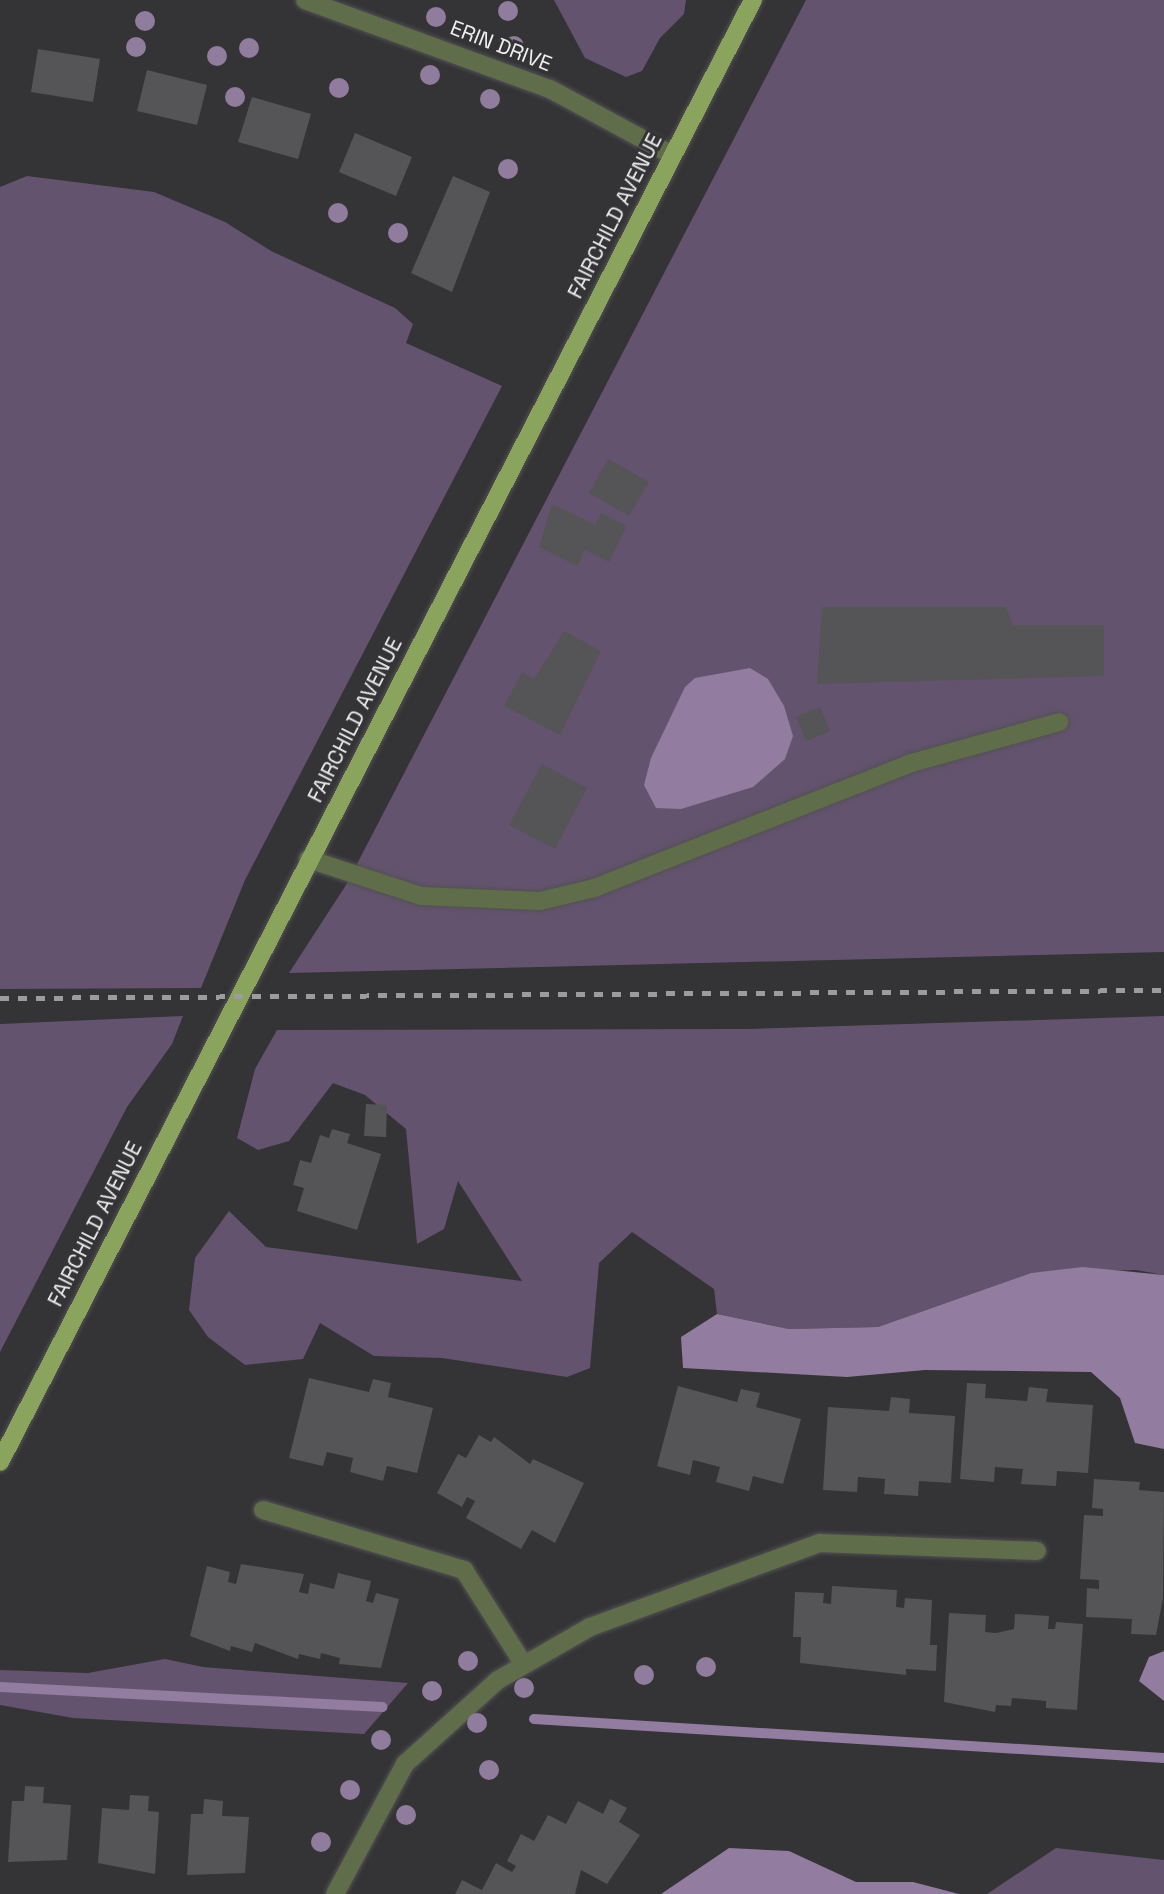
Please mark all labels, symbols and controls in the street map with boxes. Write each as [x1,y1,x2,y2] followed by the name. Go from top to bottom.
[447,15,555,77] street label: ERIN DRIVE
[562,129,668,303] street label: FAIRCHILD AVENUE
[302,633,408,807] street label: FAIRCHILD AVENUE
[42,1137,148,1311] street label: FAIRCHILD AVENUE

